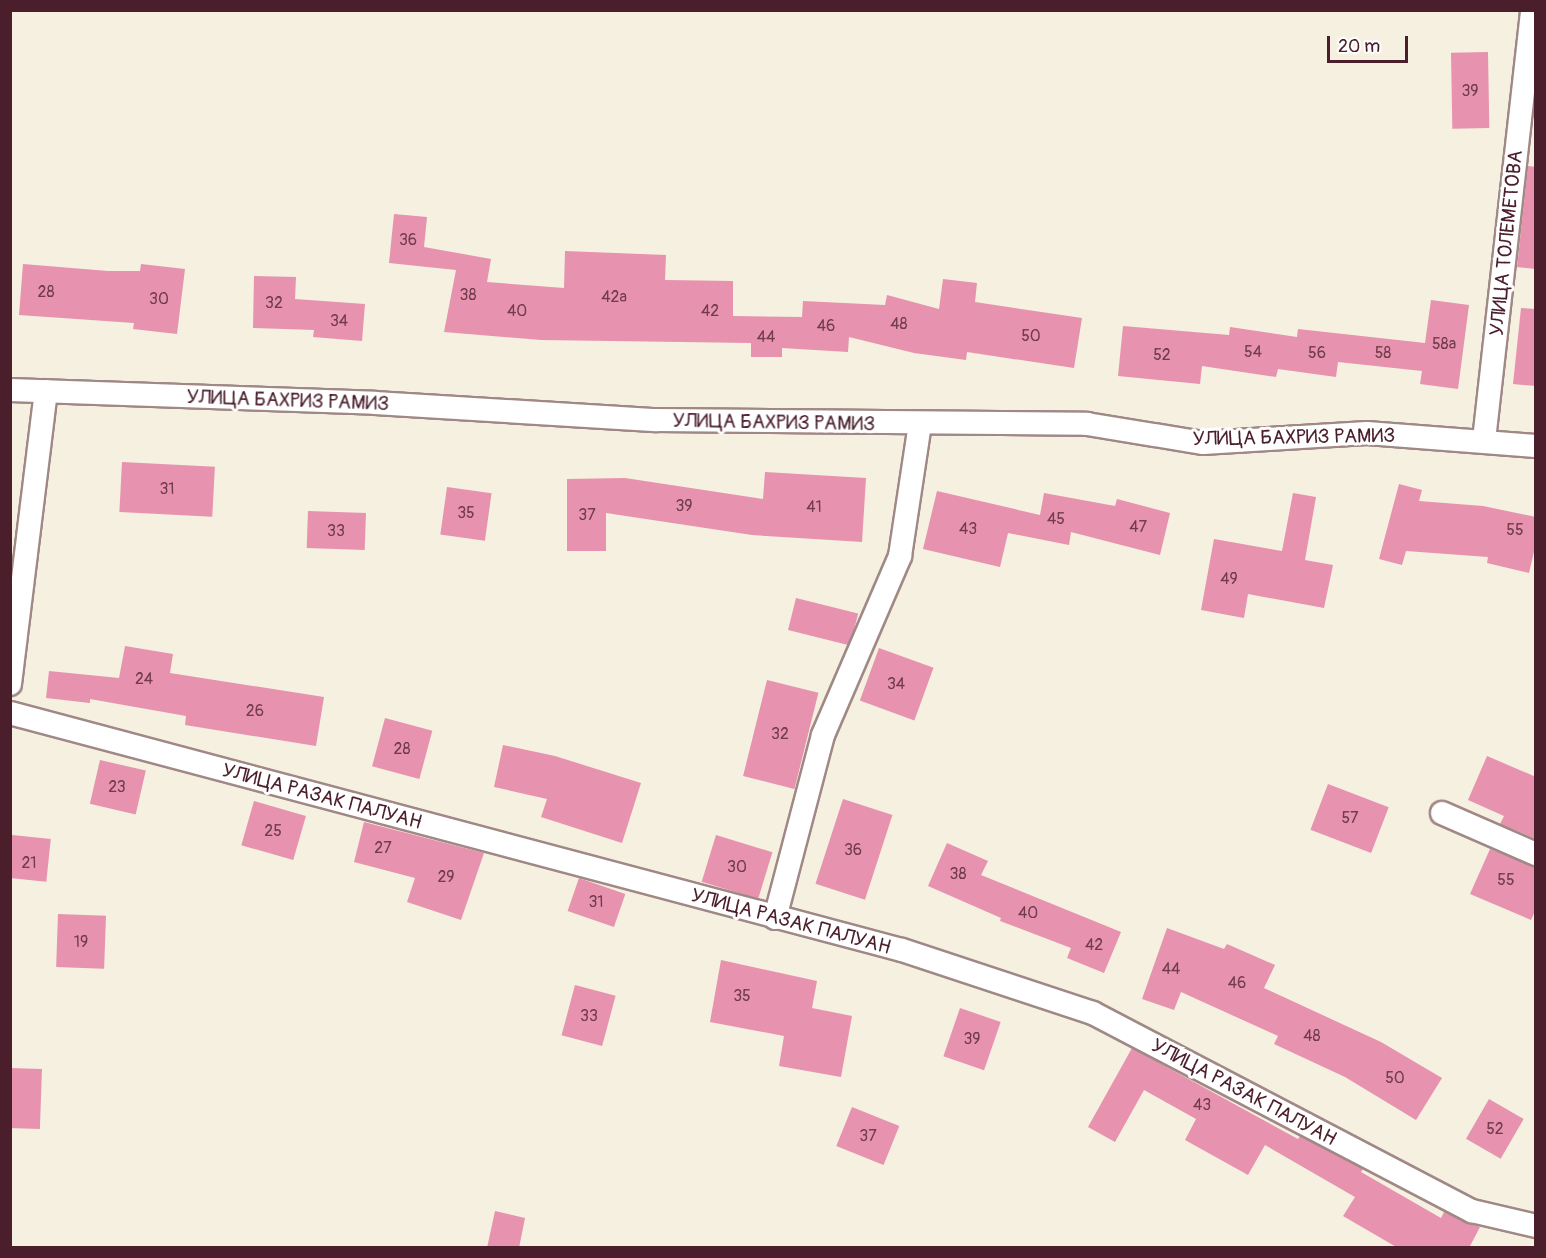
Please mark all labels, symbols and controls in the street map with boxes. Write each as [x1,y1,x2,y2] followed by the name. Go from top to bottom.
[1330,24,1411,62] scale bar
[1338,35,1380,58] text: 20 m
[1461,81,1479,101] house number: 39
[1484,149,1528,337] street label: УЛИЦА ТОЛЕМЕТОВА
[399,230,417,250] house number: 36
[37,282,55,302] house number: 28
[460,285,476,305] house number: 38
[601,287,627,307] house number: 42а
[149,289,169,309] house number: 30
[265,293,283,313] house number: 32
[507,301,527,321] house number: 40
[701,301,719,321] house number: 42
[330,311,348,331] house number: 34
[890,314,908,334] house number: 48
[817,316,835,336] house number: 46
[1021,326,1041,346] house number: 50
[757,327,775,347] house number: 44
[1432,334,1456,354] house number: 58а
[1244,342,1262,362] house number: 54
[1308,343,1326,363] house number: 56
[1375,343,1391,363] house number: 58
[1153,345,1171,365] house number: 52
[186,384,390,416] street label: УЛИЦА БАХРИЗ РАМИЗ
[672,408,876,436] street label: УЛИЦА БАХРИЗ РАМИЗ
[1192,423,1396,451] street label: УЛИЦА БАХРИЗ РАМИЗ
[159,479,175,499] house number: 31
[675,496,693,516] house number: 39
[806,497,822,517] house number: 41
[457,503,475,523] house number: 35
[578,505,596,525] house number: 37
[1047,509,1065,529] house number: 45
[1129,517,1147,537] house number: 47
[959,519,977,539] house number: 43
[1506,520,1524,540] house number: 55
[327,521,345,541] house number: 33
[1220,569,1238,589] house number: 49
[135,669,153,689] house number: 24
[887,674,905,694] house number: 34
[246,701,264,721] house number: 26
[771,724,789,744] house number: 32
[393,739,411,759] house number: 28
[219,758,425,834] street label: УЛИЦА РАЗАК ПАЛУАН
[108,777,126,797] house number: 23
[1341,808,1359,828] house number: 57
[264,821,282,841] house number: 25
[374,838,392,858] house number: 27
[844,840,862,860] house number: 36
[21,853,37,873] house number: 21
[727,857,747,877] house number: 30
[950,864,966,884] house number: 38
[437,867,455,887] house number: 29
[1497,870,1515,890] house number: 55
[688,883,894,959] street label: УЛИЦА РАЗАК ПАЛУАН
[588,892,604,912] house number: 31
[1018,903,1038,923] house number: 40
[74,932,88,952] house number: 19
[1085,935,1103,955] house number: 42
[1162,959,1180,979] house number: 44
[1228,973,1246,993] house number: 46
[733,986,751,1006] house number: 35
[580,1006,598,1026] house number: 33
[1303,1026,1321,1046] house number: 48
[963,1029,981,1049] house number: 39
[1147,1033,1341,1151] street label: УЛИЦА РАЗАК ПАЛУАН
[1385,1068,1405,1088] house number: 50
[1193,1095,1211,1115] house number: 43
[1486,1119,1504,1139] house number: 52
[859,1126,877,1146] house number: 37

